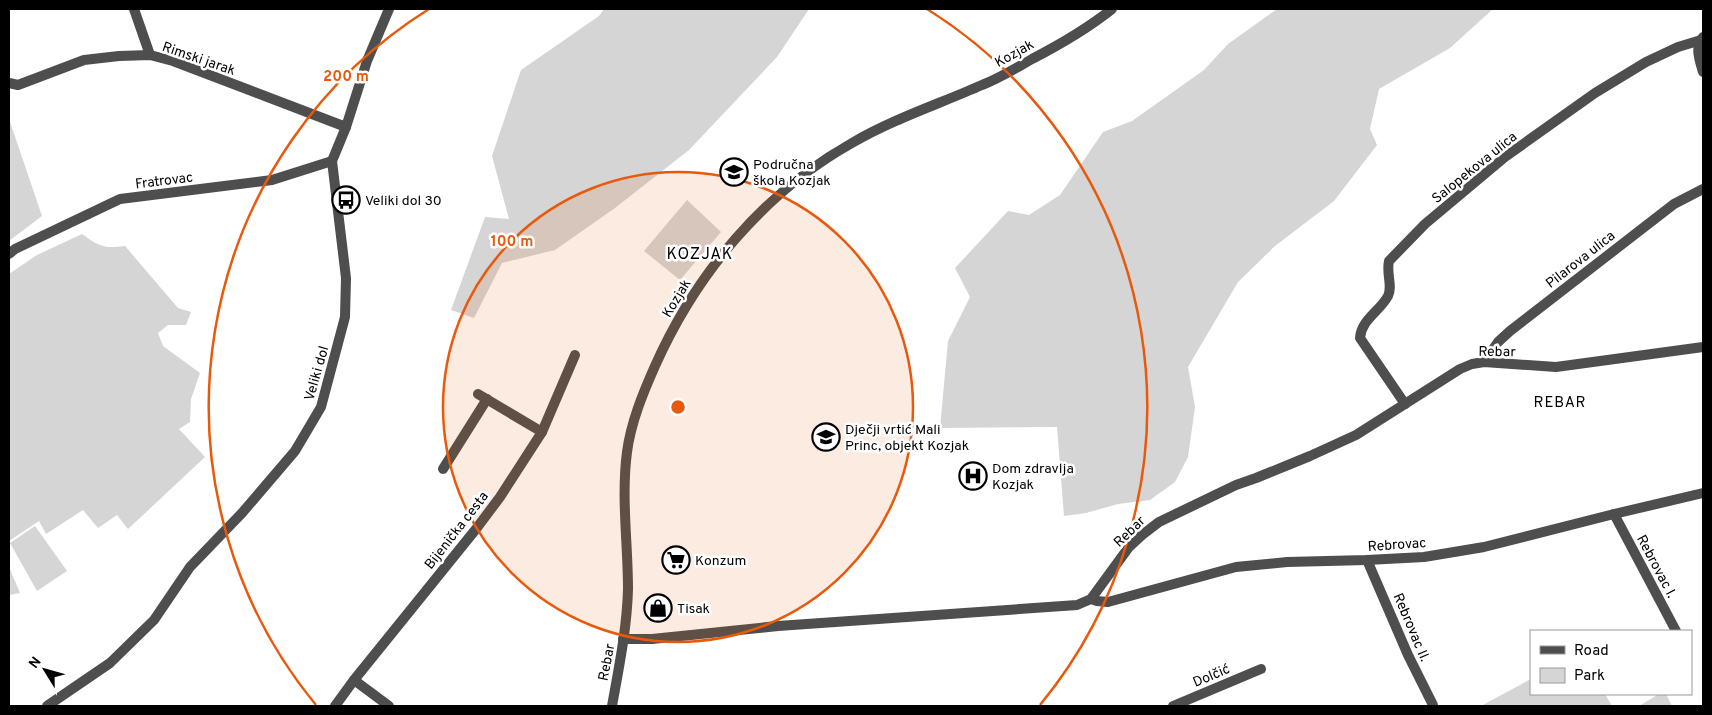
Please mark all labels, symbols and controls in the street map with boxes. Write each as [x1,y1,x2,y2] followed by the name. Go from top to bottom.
[992,37,1037,72] street label: Kozjak
[160,39,238,80] street label: Rimski jarak
[323,68,369,87] text: 200 m
[1429,129,1521,208] street label: Salopekova ulica
[719,157,749,187] school or university icon: Područna škola Kozjak
[753,157,831,190] place label: Područna škola Kozjak
[134,170,194,193] street label: Fratrovac
[331,185,361,215] bus stop icon: Veliki dol 30
[365,193,442,210] place label: Veliki dol 30
[1543,228,1619,293] street label: Pilarova ulica
[491,233,533,252] text: 100 m
[667,245,733,265] district label: KOZJAK
[659,276,695,321] street label: Kozjak
[302,344,333,403] street label: Veliki dol
[1478,344,1516,361] street label: Rebar
[1533,394,1587,413] district label: REBAR
[669,398,687,416] centre of rings
[811,422,841,452] school or university icon: Dječji vrtić Mali Princ, objekt Kozjak
[845,422,969,455] place label: Dječji vrtić Mali Princ, objekt Kozjak
[958,461,988,491] hospital icon: Dom zdravlja Kozjak
[992,461,1074,494] place label: Dom zdravlja Kozjak
[422,489,493,573] street label: Bijenička cesta
[1111,513,1150,551] street label: Rebar
[1632,532,1679,601] street label: Rebrovac I.
[1367,535,1427,556] street label: Rebrovac
[661,545,691,575] supermarket icon: Konzum
[695,553,746,570] place label: Konzum
[1389,591,1433,664] street label: Rebrovac II.
[643,593,673,623] shop icon: Tisak
[677,601,710,618] place label: Tisak
[1530,630,1692,695] legend
[596,642,620,682] street label: Rebar
[1574,642,1609,661] text: Road
[20,645,70,695] north arrow
[26,654,46,672] text: N
[1191,661,1233,692] street label: Dolčić
[1574,667,1605,686] text: Park

